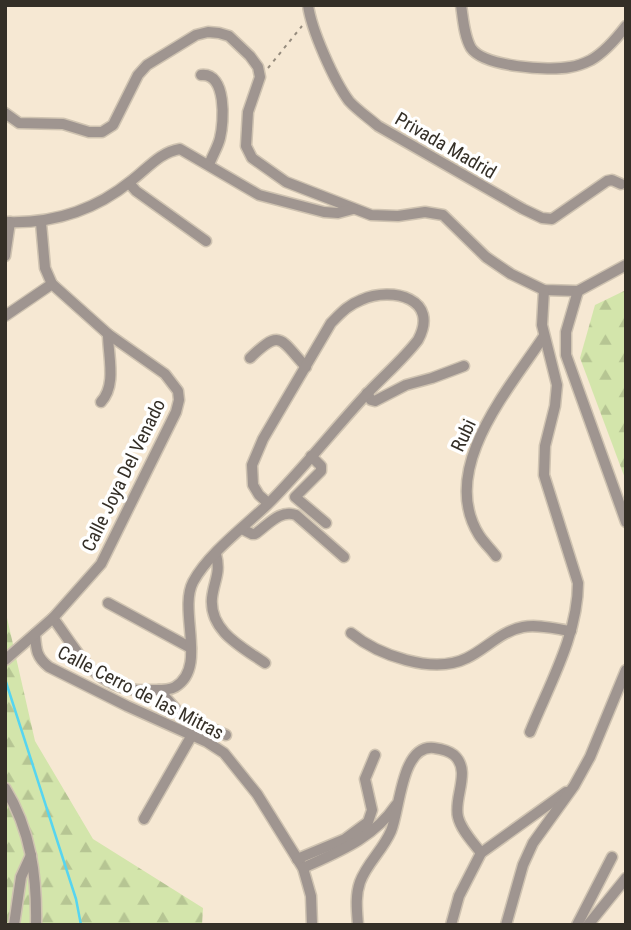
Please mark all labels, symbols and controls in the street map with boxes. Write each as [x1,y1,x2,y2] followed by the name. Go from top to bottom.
[391,107,500,184] street label: Privada Madrid
[77,395,170,555] street label: Calle Joya Del Venado
[446,415,481,455] street label: Rubi
[54,641,228,744] street label: Calle Cerro de las Mitras

